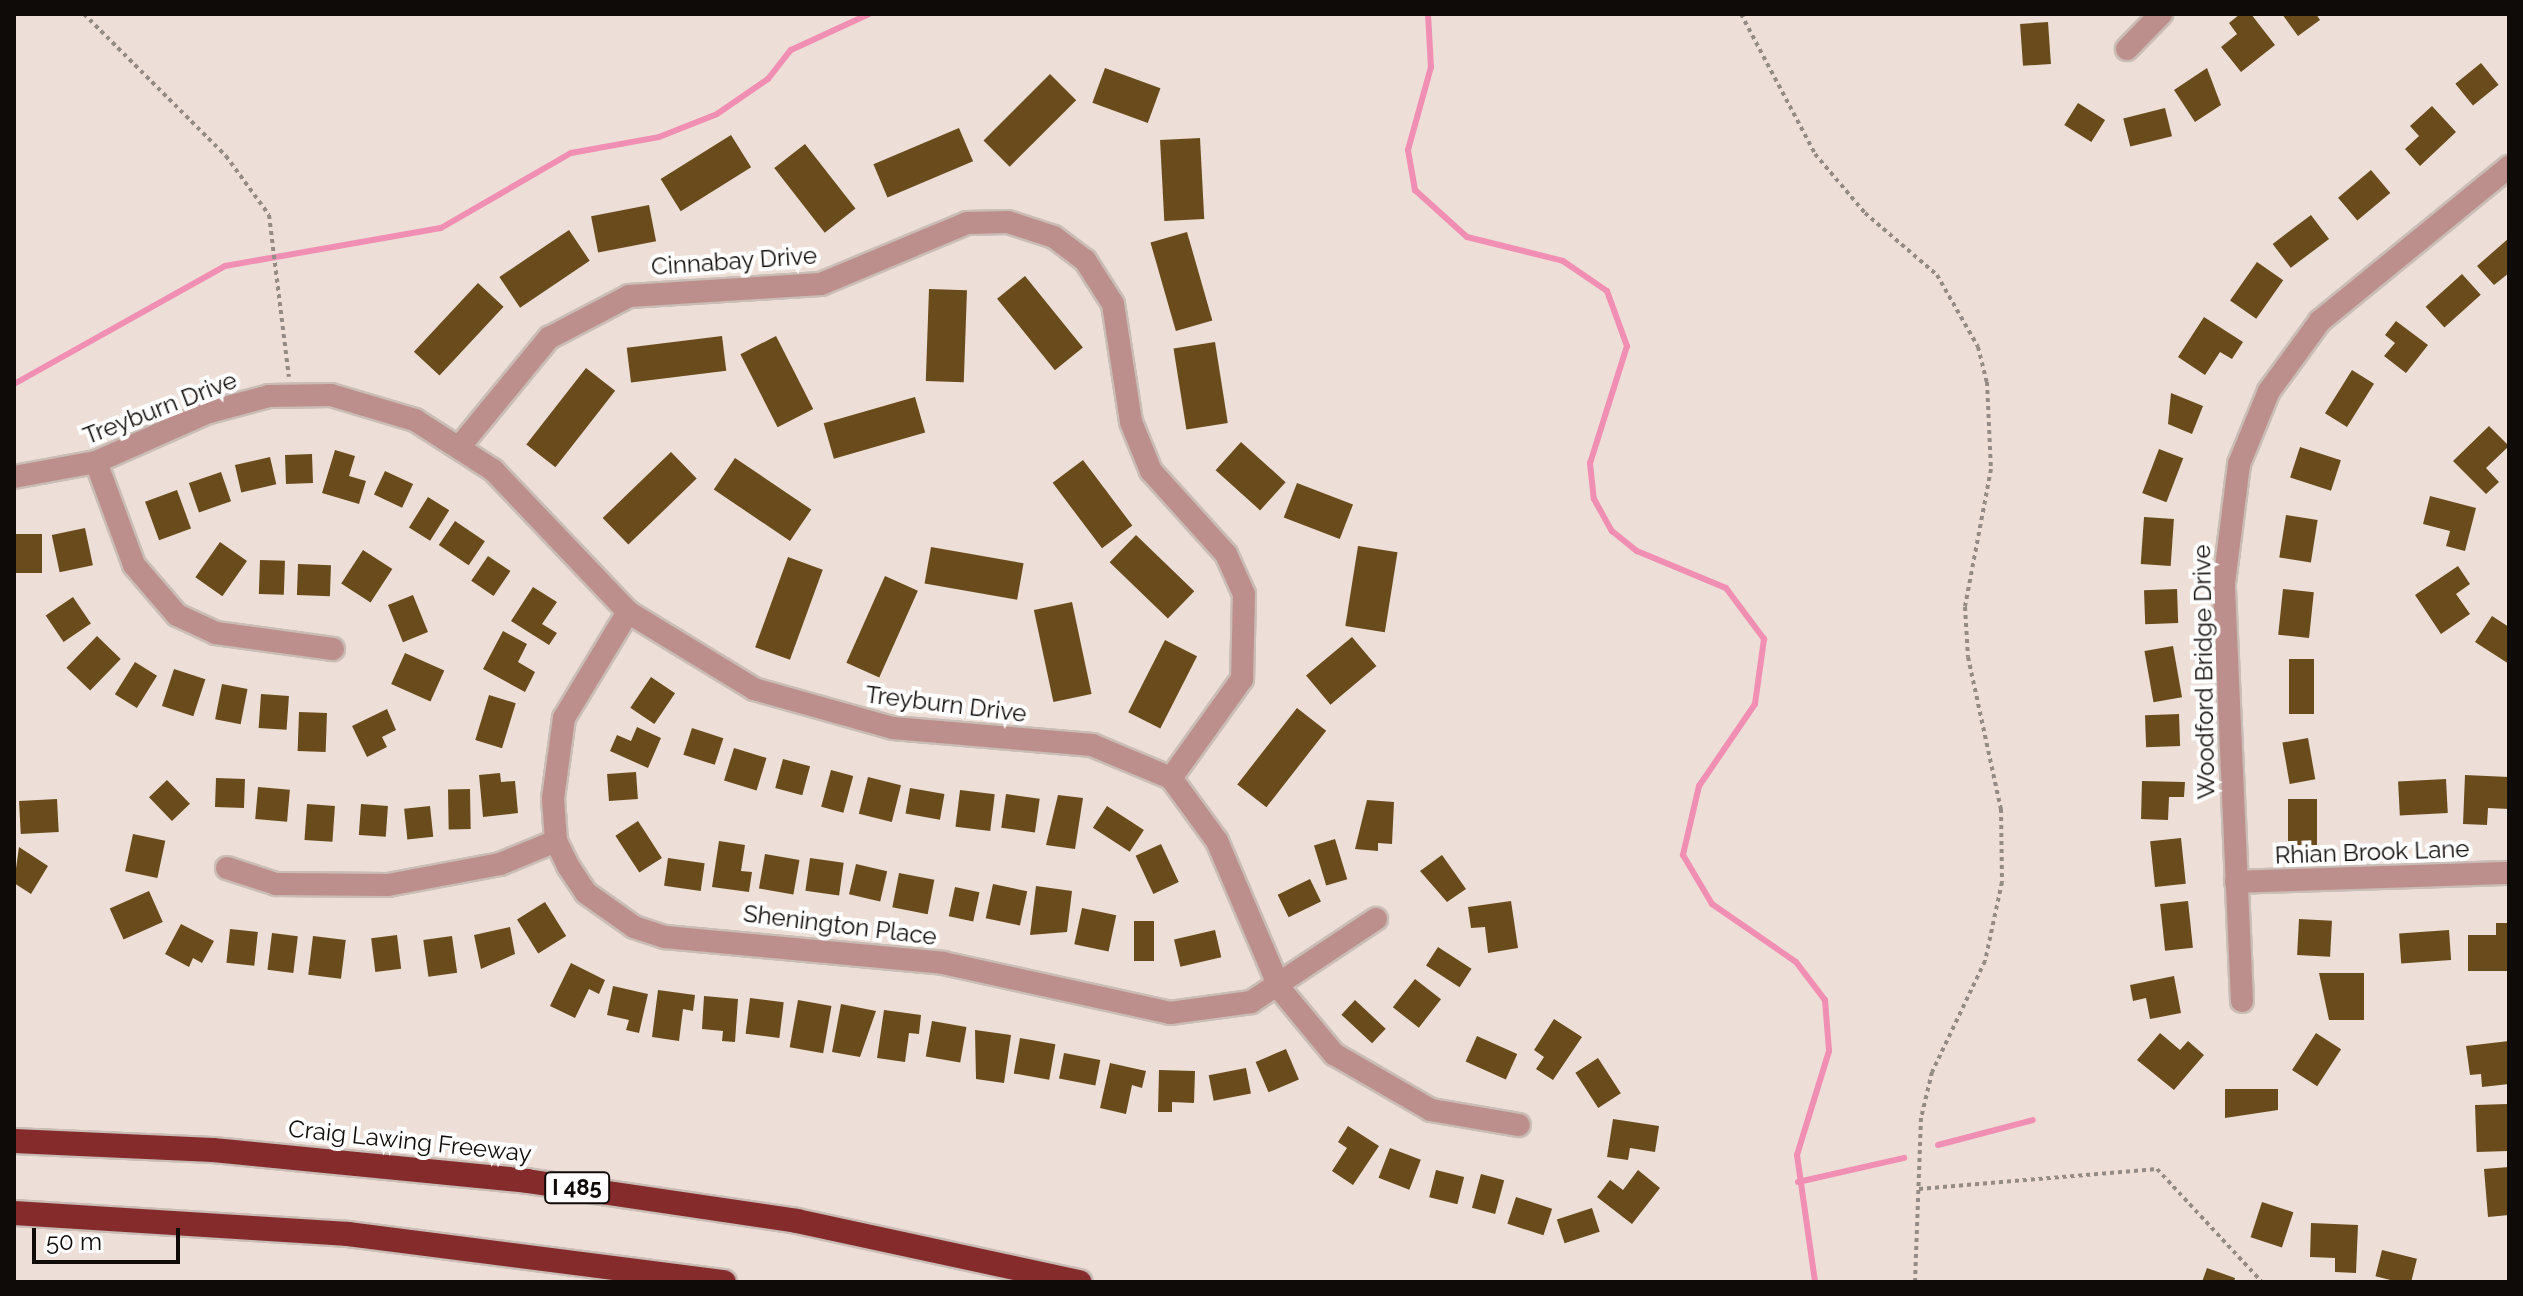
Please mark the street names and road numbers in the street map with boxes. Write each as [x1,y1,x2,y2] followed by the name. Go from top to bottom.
[650,241,818,281] street label: Cinnabay Drive
[79,366,241,450] street label: Treyburn Drive
[2187,544,2221,800] street label: Woodford Bridge Drive
[864,680,1028,728] street label: Treyburn Drive
[2274,834,2470,870] street label: Rhian Brook Lane
[742,899,938,951] street label: Shenington Place
[287,1114,533,1168] street label: Craig Lawing Freeway
[543,1170,611,1206] road number: I 485

